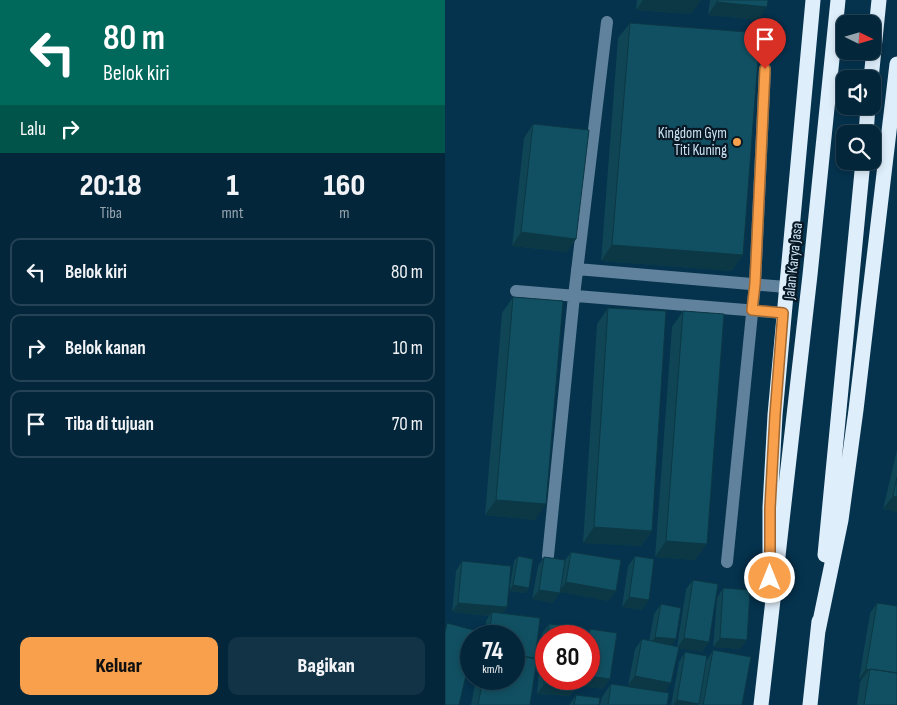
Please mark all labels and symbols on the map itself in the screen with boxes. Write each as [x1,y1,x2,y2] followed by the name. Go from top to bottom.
[836,15,881,60] north arrow
[744,18,786,69] pin
[658,124,727,160] place label: Kingdom Gym Titi Kuning
[731,136,743,148] marker: Kingdom Gym Titi Kuning
[780,222,807,301] street label: Jalan Karya Jasa
[743,551,795,603] position arrow
[535,625,600,690] speed limit sign: 80

